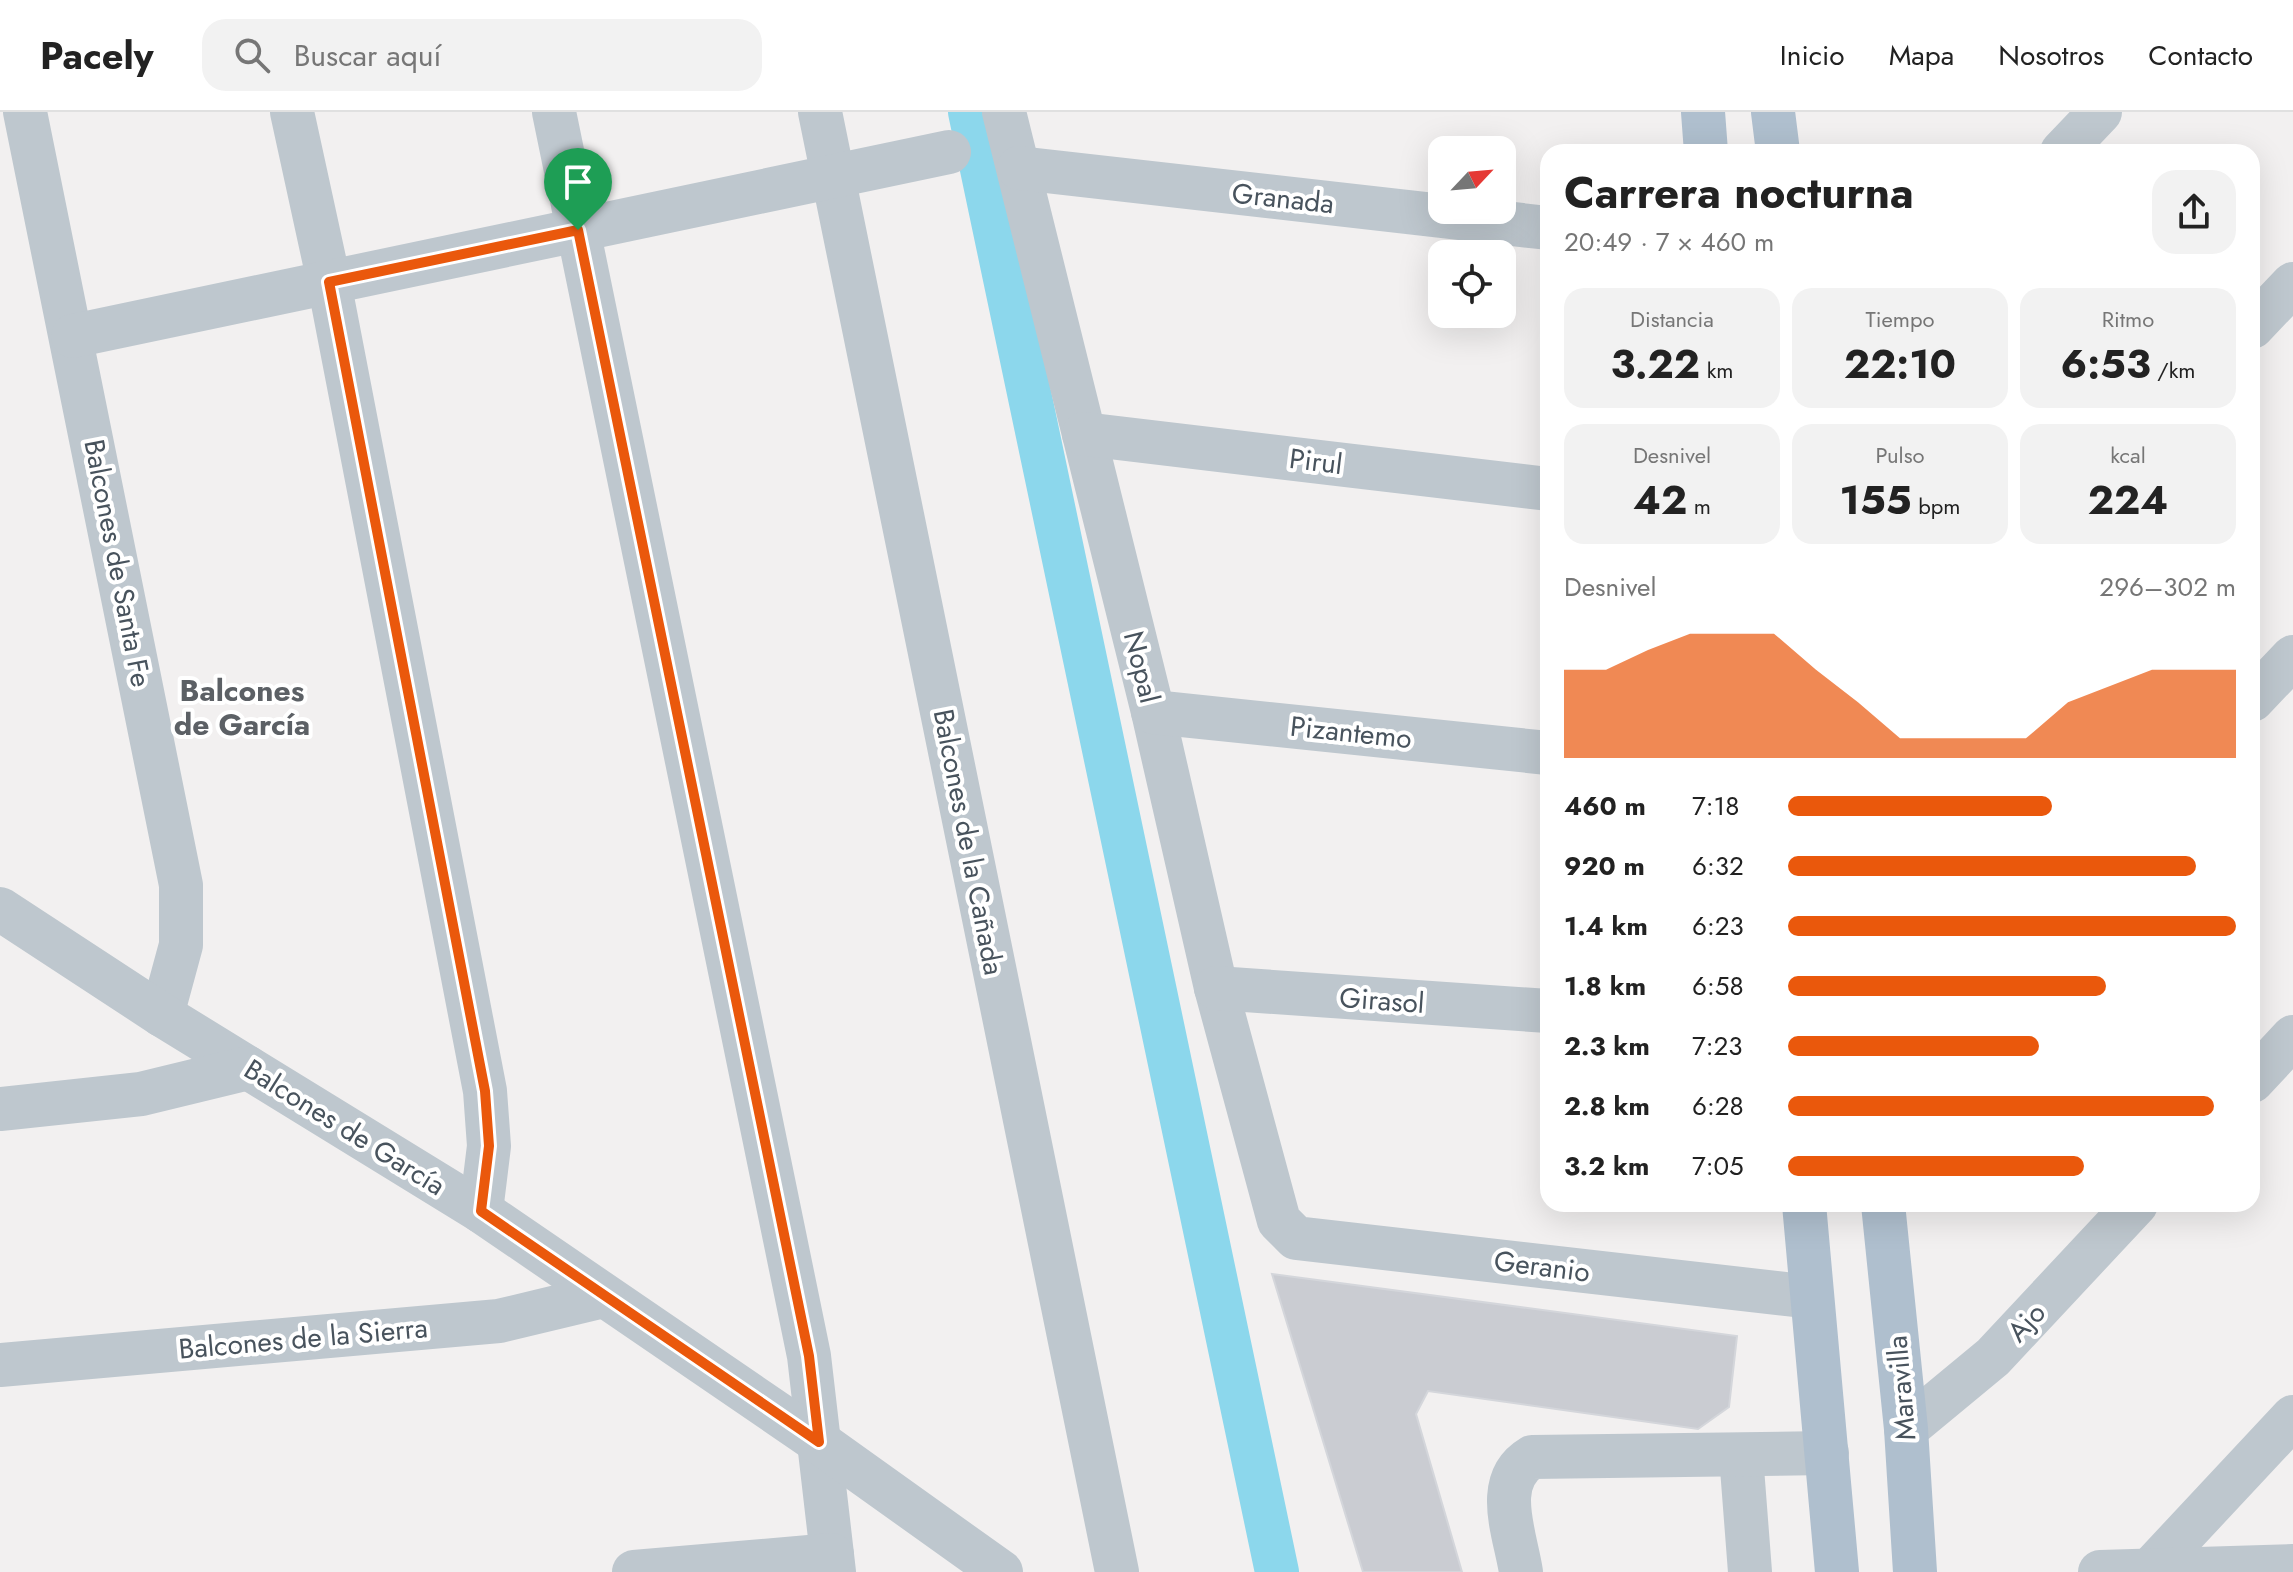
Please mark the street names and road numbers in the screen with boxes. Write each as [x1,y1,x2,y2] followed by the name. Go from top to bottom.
[1230,173,1336,224] street label: Granada
[73,436,162,690] street label: Balcones de Santa Fe
[1287,438,1345,485] street label: Pirul
[1113,627,1170,707] street label: Nopal
[923,705,1014,979] street label: Balcones de la Cañada
[1288,706,1414,759] street label: Pizantemo
[1338,977,1426,1024] street label: Girasol
[236,1049,453,1206] street label: Balcones de García
[1492,1240,1592,1293] street label: Geranio
[1997,1293,2055,1351] street label: Ajo
[177,1307,429,1370] street label: Balcones de la Sierra
[1876,1334,1926,1442] street label: Maravilla

